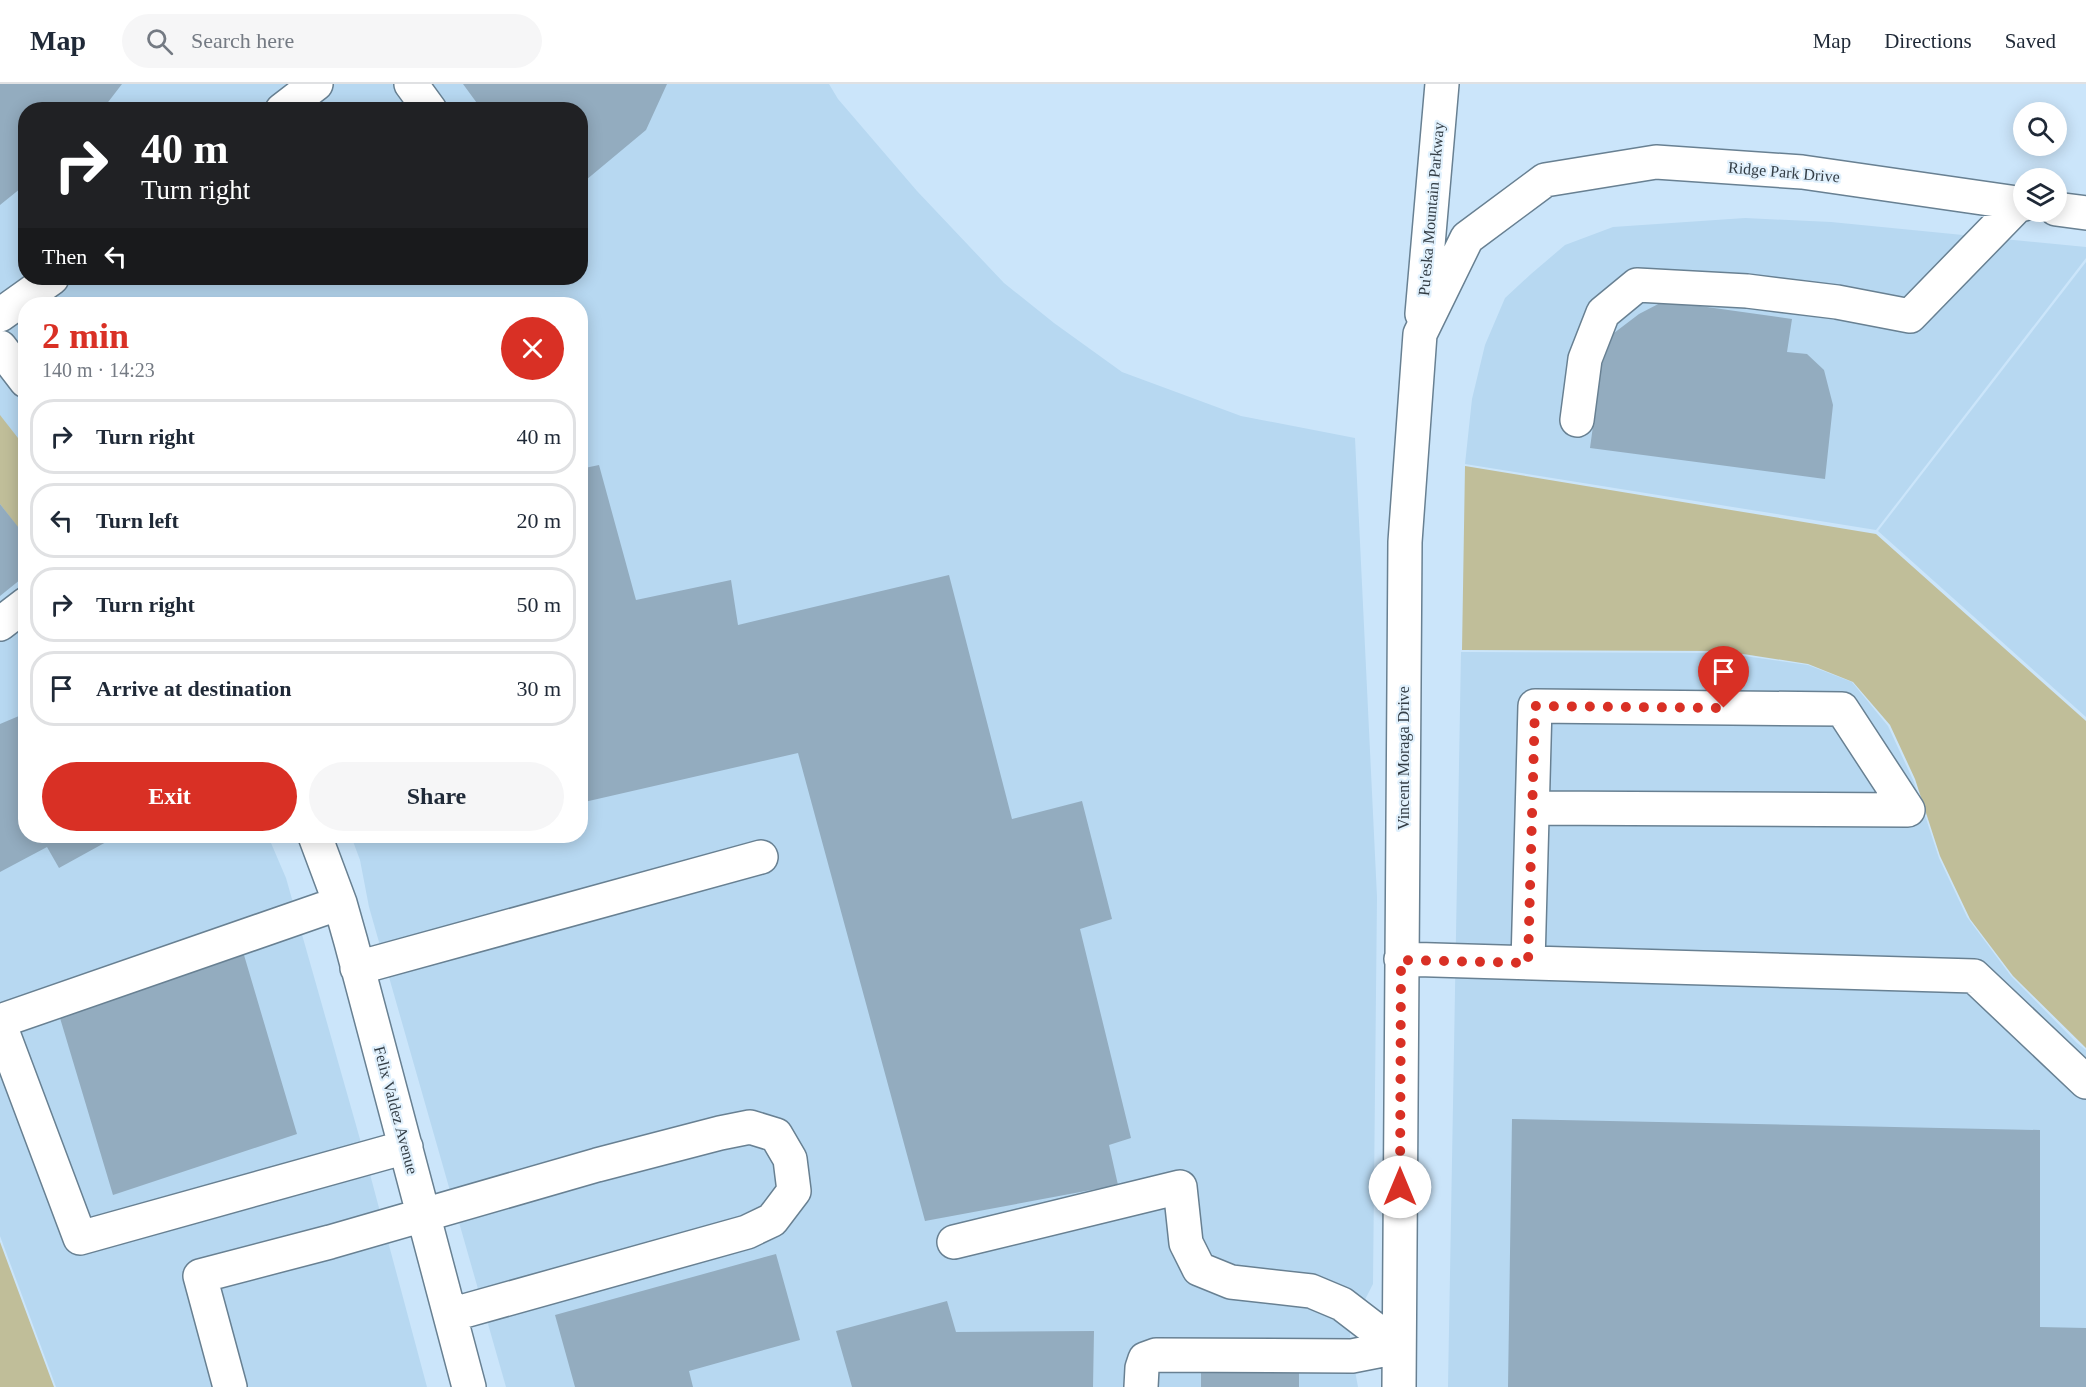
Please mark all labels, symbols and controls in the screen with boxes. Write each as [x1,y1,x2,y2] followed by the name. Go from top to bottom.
[122,14,542,68] search box
[30,25,86,56] text: Map
[143,25,176,58] icon: search
[191,28,294,53] text: Search here
[1813,29,1851,53] text: Map
[1884,29,1972,53] text: Directions
[2005,29,2056,53] text: Saved
[2013,102,2067,222] map controls
[2013,102,2067,156] button: search
[1415,121,1448,297] street label: Pu'eska Mountain Parkway
[42,126,120,204] icon: right
[141,126,229,172] text: 40 m
[1727,159,1841,186] street label: Ridge Park Drive
[2013,168,2067,222] button: layers
[141,175,250,205] text: Turn right
[99,240,132,273] icon: left
[42,244,87,269] text: Then
[42,316,129,356] text: 2 min
[501,317,564,380] button: close
[42,359,155,381] text: 140 m · 14:23
[45,420,78,453] icon: right
[96,424,195,449] text: Turn right
[516,424,561,449] text: 40 m
[45,504,78,537] icon: left
[96,508,179,533] text: Turn left
[516,508,561,533] text: 20 m
[45,588,78,621] icon: right
[96,592,195,617] text: Turn right
[516,592,561,617] text: 50 m
[1698,646,1749,708] pin
[1707,655,1740,688] icon: arrive
[45,672,78,705] icon: arrive
[96,676,292,701] text: Arrive at destination
[516,676,561,701] text: 30 m
[1395,686,1413,830] street label: Vincent Moraga Drive
[42,762,297,831] button: Exit
[309,762,564,831] button: Share
[371,1044,421,1176] street label: Felix Valdez Avenue
[1368,1155,1432,1219] position arrow

